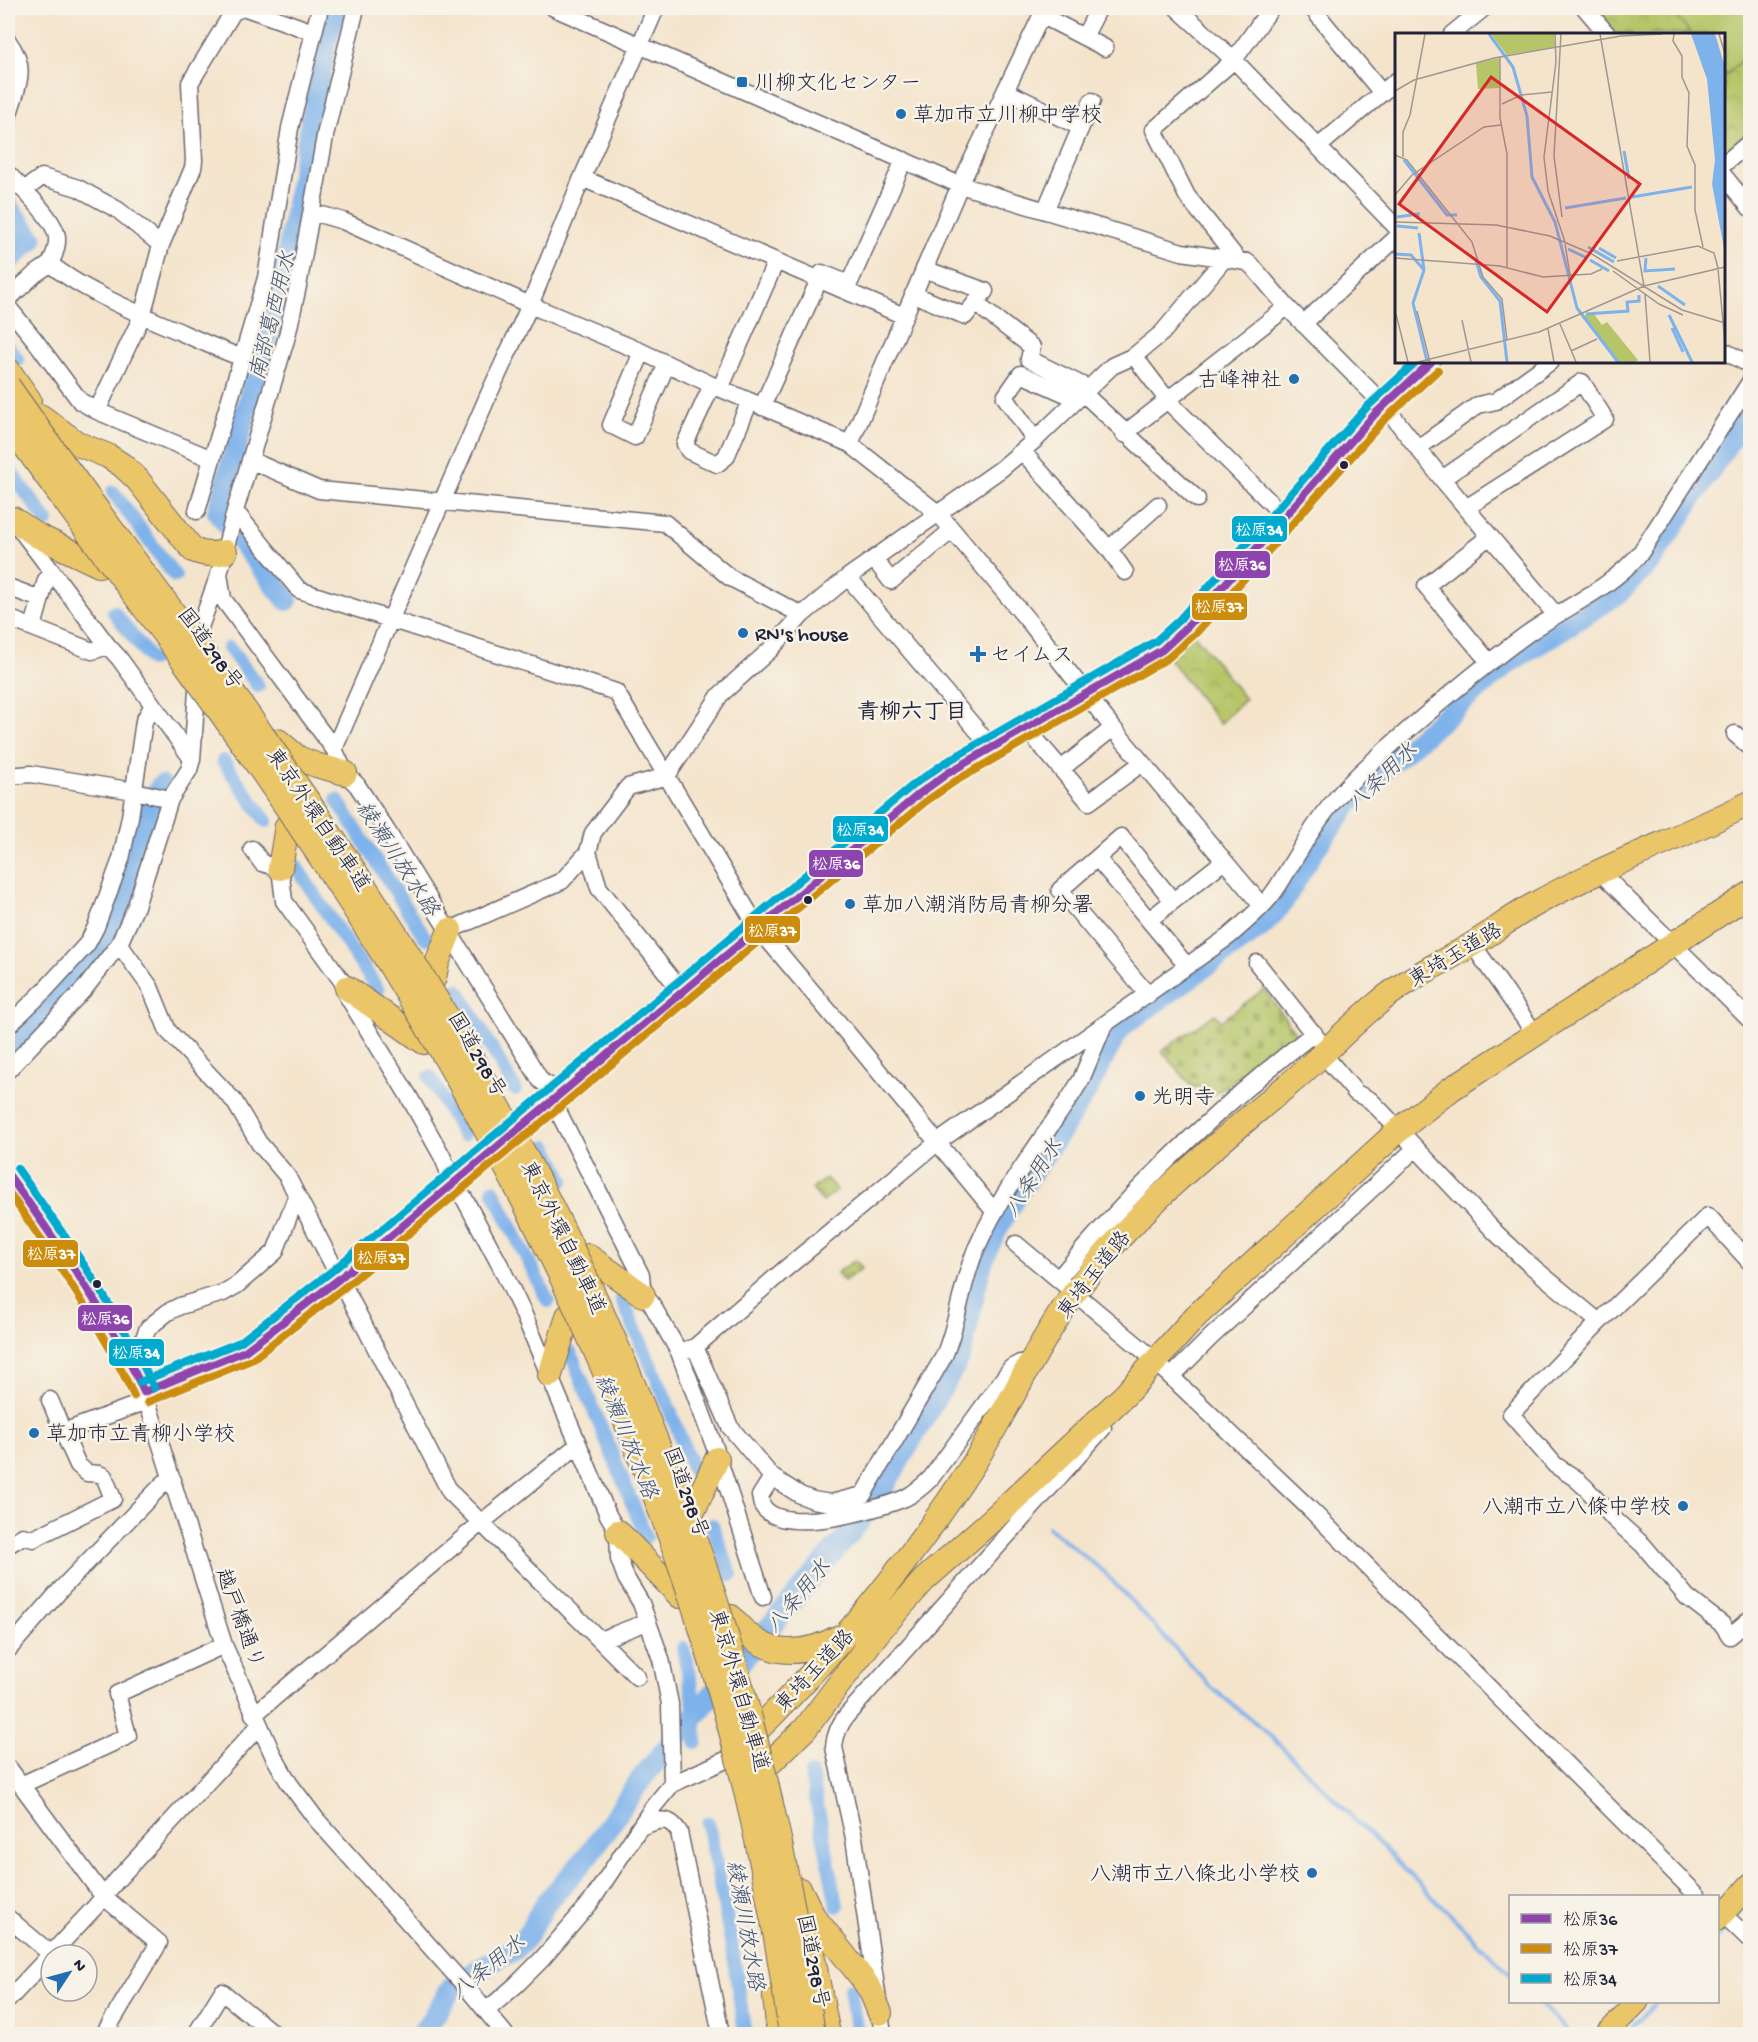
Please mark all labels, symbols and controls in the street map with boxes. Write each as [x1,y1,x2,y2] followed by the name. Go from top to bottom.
[1395,33,1725,363] inset map
[754,72,921,98] place label: 川柳文化センター
[735,75,749,89] marker: 川柳文化センター
[913,103,1102,130] place label: 草加市立川柳中学校
[894,107,908,121] marker: 草加市立川柳中学校
[245,249,303,383] water label: 南部葛西用水
[1198,369,1282,395] place label: 古峰神社
[1287,372,1301,386] marker: 古峰神社
[1338,459,1350,471] unlabelled marker
[1231,515,1288,543] line badge: 松原34
[1235,522,1283,542] text: 松原34
[1214,550,1271,579] line badge: 松原36
[1218,557,1267,577] text: 松原36
[1191,592,1248,621] line badge: 松原37
[1195,599,1244,619] text: 松原37
[170,604,247,696] street label: 国道298号
[755,624,850,649] place label: RN's house
[736,626,750,640] marker: RN's house
[990,645,1073,670] place label: セイムス
[971,647,985,661] marker: セイムス
[857,700,967,727] district label: 青柳六丁目
[1342,738,1424,819] water label: 八条用水
[259,743,375,898] street label: 東京外環自動車道
[349,797,444,924] water label: 綾瀬川放水路
[832,815,889,843] line badge: 松原34
[836,822,884,842] text: 松原34
[808,849,864,878] line badge: 松原36
[812,856,861,876] text: 松原36
[802,894,814,906] unlabelled marker
[862,894,1093,920] place label: 草加八潮消防局青柳分署
[843,897,857,911] marker: 草加八潮消防局青柳分署
[744,915,801,944] line badge: 松原37
[1404,918,1508,995] street label: 東埼玉道路
[748,923,797,943] text: 松原37
[440,1008,510,1103] street label: 国道298号
[1152,1086,1215,1112] place label: 光明寺
[1133,1089,1147,1103] marker: 光明寺
[1000,1135,1070,1223] water label: 八条用水
[513,1157,611,1320] street label: 東京外環自動車道
[1052,1226,1138,1325] street label: 東埼玉道路
[22,1239,79,1268] line badge: 松原37
[353,1242,410,1271] line badge: 松原37
[27,1246,76,1266] text: 松原37
[357,1250,406,1270] text: 松原37
[91,1278,103,1290] unlabelled marker
[77,1304,133,1332] line badge: 松原36
[81,1311,130,1331] text: 松原36
[108,1338,165,1367] line badge: 松原34
[112,1345,160,1365] text: 松原34
[588,1371,663,1505] water label: 綾瀬川放水路
[46,1423,235,1449] place label: 草加市立青柳小学校
[27,1426,41,1440] marker: 草加市立青柳小学校
[656,1444,713,1542] street label: 国道298号
[1482,1495,1671,1522] place label: 八潮市立八條中学校
[1676,1499,1690,1513] marker: 八潮市立八條中学校
[761,1555,838,1640] water label: 八条用水
[208,1565,268,1673] street label: 越戸橋通り
[701,1606,774,1775] street label: 東京外環自動車道
[770,1624,862,1719] street label: 東埼玉道路
[719,1858,769,1995] water label: 綾瀬川放水路
[1090,1863,1300,1889] place label: 八潮市立八條北小学校
[1305,1866,1319,1880] marker: 八潮市立八條北小学校
[1509,1895,1719,2003] legend
[1563,1910,1618,1932] text: 松原36
[789,1912,833,2011] street label: 国道298号
[447,1931,532,2007] water label: 八条用水
[1563,1940,1618,1962] text: 松原37
[39,1943,99,2003] north arrow
[68,1956,89,1976] text: N
[1563,1970,1617,1992] text: 松原34

